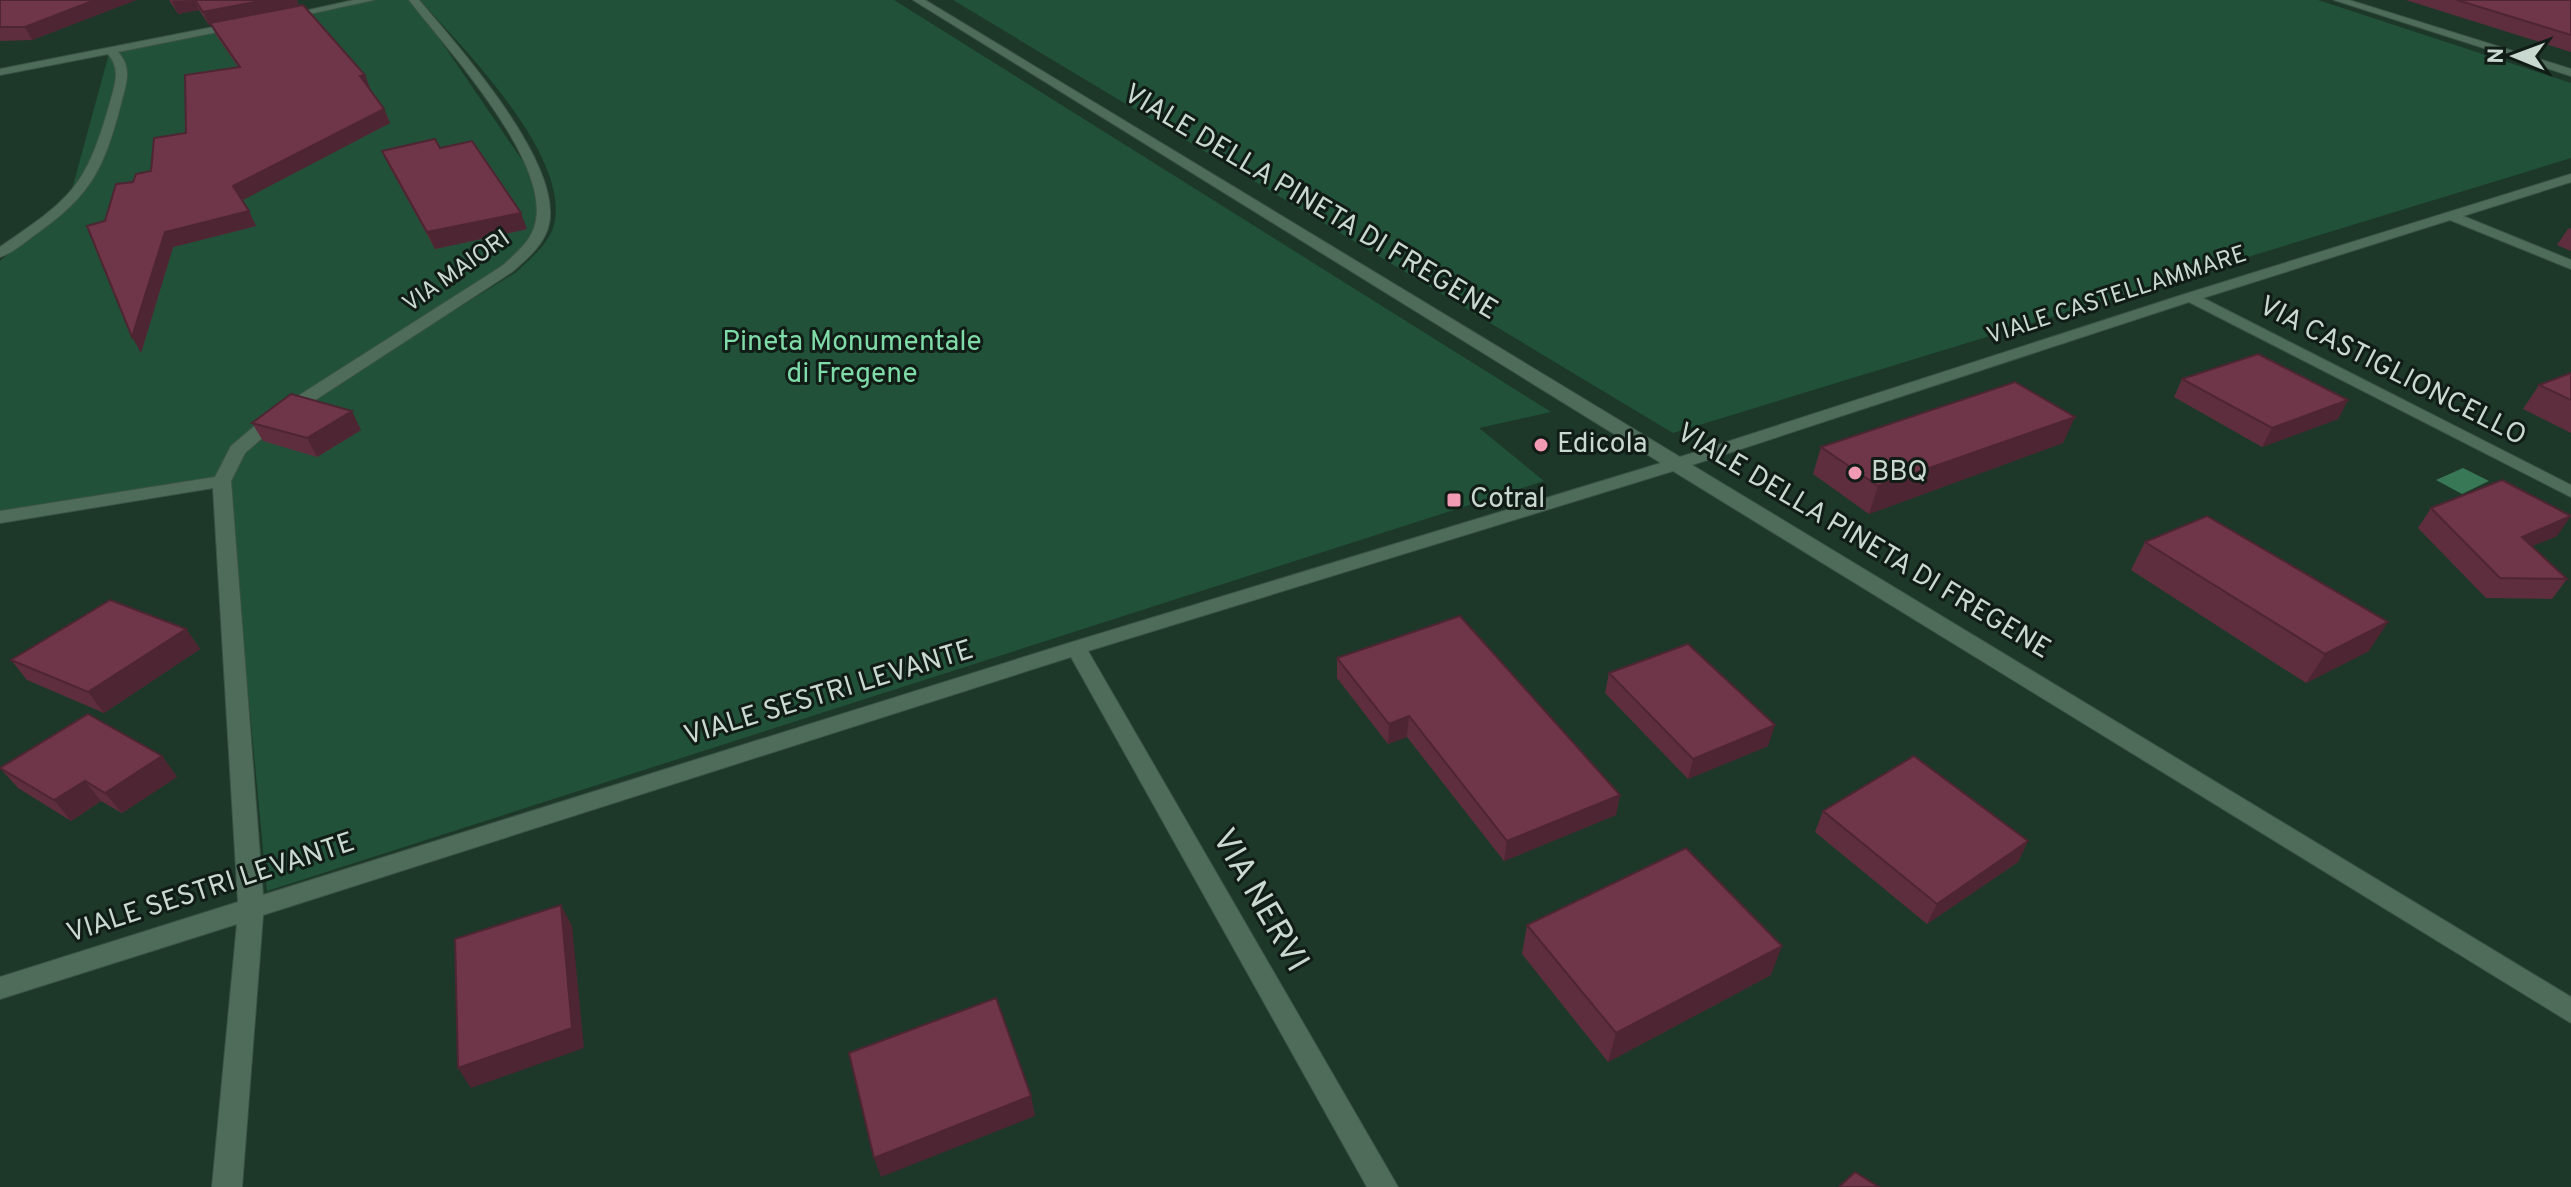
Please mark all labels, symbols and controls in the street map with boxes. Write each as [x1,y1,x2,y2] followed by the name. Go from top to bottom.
[2475,16,2555,96] north arrow
[2484,48,2511,64] text: N
[1116,77,1504,329] street label: VIALE DELLA PINETA DI FREGENE
[397,224,517,320] street label: VIA MAIORI
[1983,240,2251,352] street label: VIALE CASTELLAMMARE
[2252,289,2532,455] street label: VIA CASTIGLIONCELLO
[722,325,982,393] park label: Pineta Monumentale di Fregene
[1669,416,2057,668] street label: VIALE DELLA PINETA DI FREGENE
[1557,427,1648,463] place label: Edicola
[1532,436,1550,454] marker: Edicola
[1871,455,1928,491] place label: BBQ
[1846,464,1864,482] marker: BBQ
[1470,482,1545,518] place label: Cotral
[1445,491,1463,509] marker: Cotral
[680,633,978,755] street label: VIALE SESTRI LEVANTE
[1201,822,1317,980] street label: VIA NERVI
[62,825,360,953] street label: VIALE SESTRI LEVANTE

